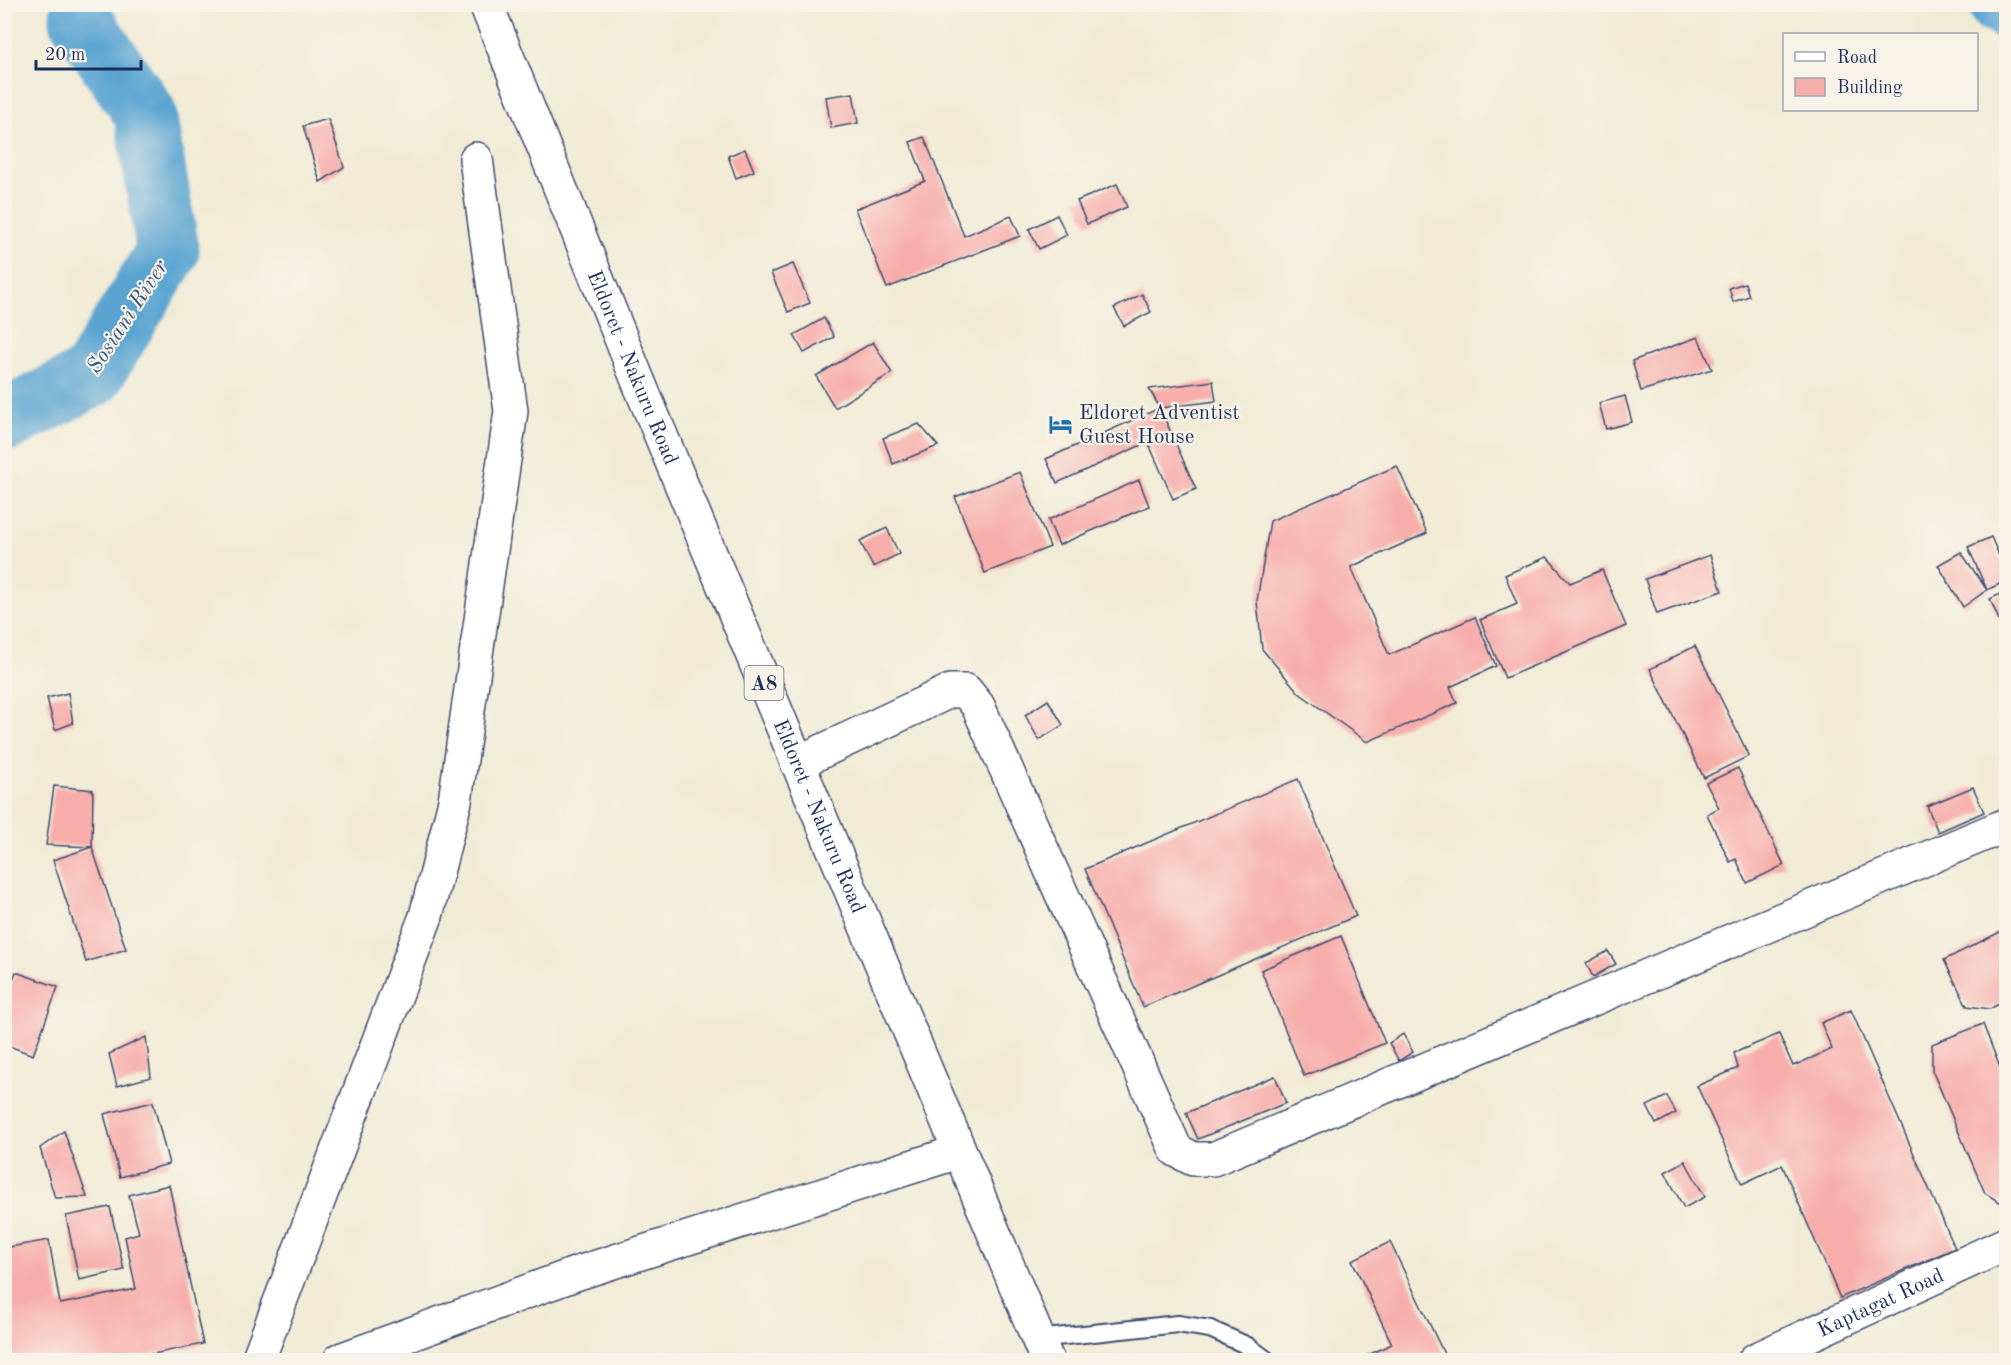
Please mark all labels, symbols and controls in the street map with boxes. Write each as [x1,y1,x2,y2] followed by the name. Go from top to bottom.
[36,33,141,71] scale bar
[1783,33,1978,111] legend
[45,46,85,64] text: 20 m
[1837,49,1877,67] text: Road
[1837,79,1903,97] text: Building
[83,256,173,378] water label: Sosiani River
[583,268,681,468] street label: Eldoret - Nakuru Road
[1079,403,1240,448] place label: Eldoret Adventist Guest House
[1048,411,1074,437] hotel icon: Eldoret Adventist Guest House
[744,666,783,700] road number: A8
[769,717,868,917] street label: Eldoret - Nakuru Road
[1814,1265,1947,1342] street label: Kaptagat Road

